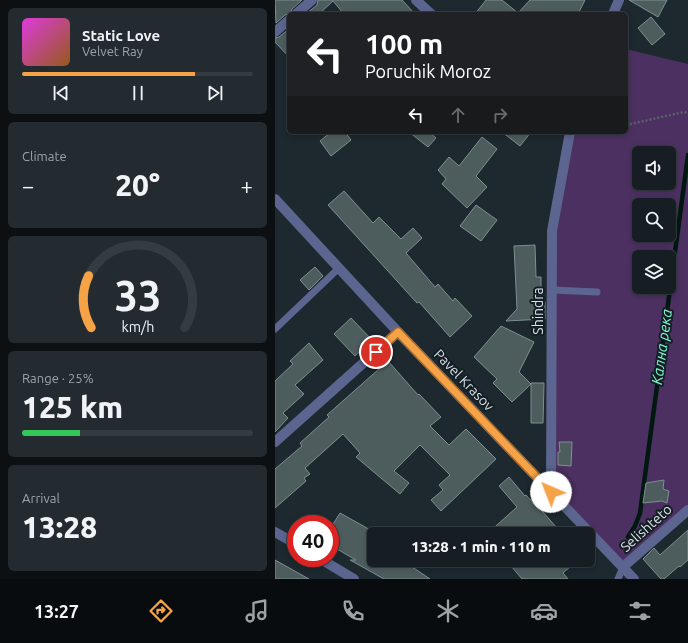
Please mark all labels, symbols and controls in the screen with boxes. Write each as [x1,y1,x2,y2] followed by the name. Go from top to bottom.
[82,27,160,44] text: Static Love
[299,28,351,80] icon: left
[365,28,443,59] text: 100 m
[82,44,143,58] text: Velvet Ray
[365,61,491,81] text: Poruchik Moroz
[50,82,72,104] icon: previous
[127,82,149,104] icon: pause
[204,82,226,104] icon: next
[405,104,427,126] icon: left
[447,104,469,126] icon: ahead
[489,104,511,126] icon: right
[632,146,676,294] map controls
[632,146,676,190] button: sound
[22,149,67,163] text: Climate
[115,168,160,202] text: 20°
[22,173,34,198] text: −
[241,173,253,198] text: +
[632,198,676,242] button: search
[632,250,676,294] button: layers
[114,271,161,318] text: 33
[530,287,546,335] street label: Shindra
[648,308,675,386] water label: Кална река
[121,318,154,334] text: km/h
[359,335,393,369] pin
[365,341,387,363] icon: arrive
[431,346,497,414] street label: Pavel Krasov
[22,371,94,385] text: Range · 25%
[22,390,123,424] text: 125 km
[530,471,572,513] position arrow
[22,491,60,505] text: Arrival
[617,501,675,555] street label: Selishteto
[22,510,97,544] text: 13:28
[287,515,339,567] speed limit sign: 40
[411,538,551,555] text: 13:28 · 1 min · 110 m
[147,597,175,625] icon: directions
[243,597,271,625] icon: music
[339,597,367,625] icon: phone
[434,597,462,625] icon: climate
[530,597,558,625] icon: car
[626,597,654,625] icon: filters
[34,601,79,621] text: 13:27

